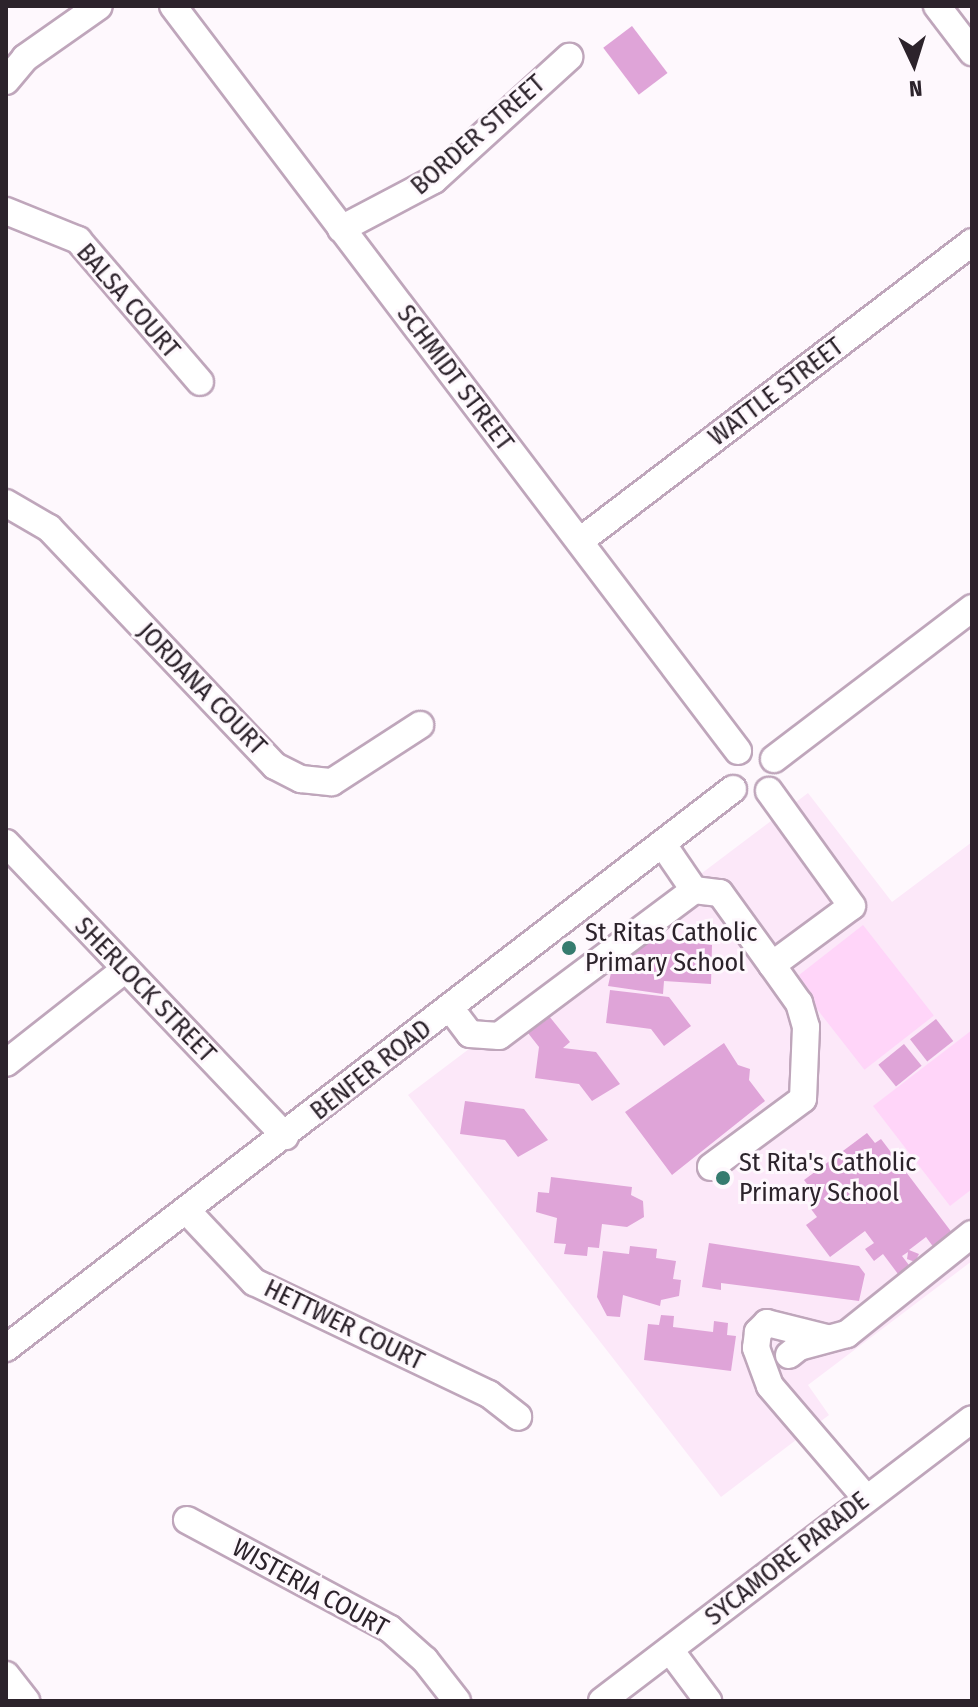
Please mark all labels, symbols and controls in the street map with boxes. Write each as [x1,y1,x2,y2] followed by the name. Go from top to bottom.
[874,24,954,104] north arrow
[405,68,551,202] street label: BORDER STREET
[908,75,923,102] text: N
[70,237,186,365] street label: BALSA COURT
[390,299,520,457] street label: SCHMIDT STREET
[702,331,850,453] street label: WATTLE STREET
[131,616,273,762] street label: JORDANA COURT
[68,911,222,1069] street label: SHERLOCK STREET
[585,917,757,978] place label: St Ritas Catholic Primary School
[560,939,578,957] marker: St Ritas Catholic Primary School
[304,1013,438,1127] street label: BENFER ROAD
[739,1147,916,1208] place label: St Rita's Catholic Primary School
[714,1169,732,1187] marker: St Rita's Catholic Primary School
[259,1273,429,1377] street label: HETTWER COURT
[699,1485,875,1633] street label: SYCAMORE PARADE
[227,1532,393,1644] street label: WISTERIA COURT

